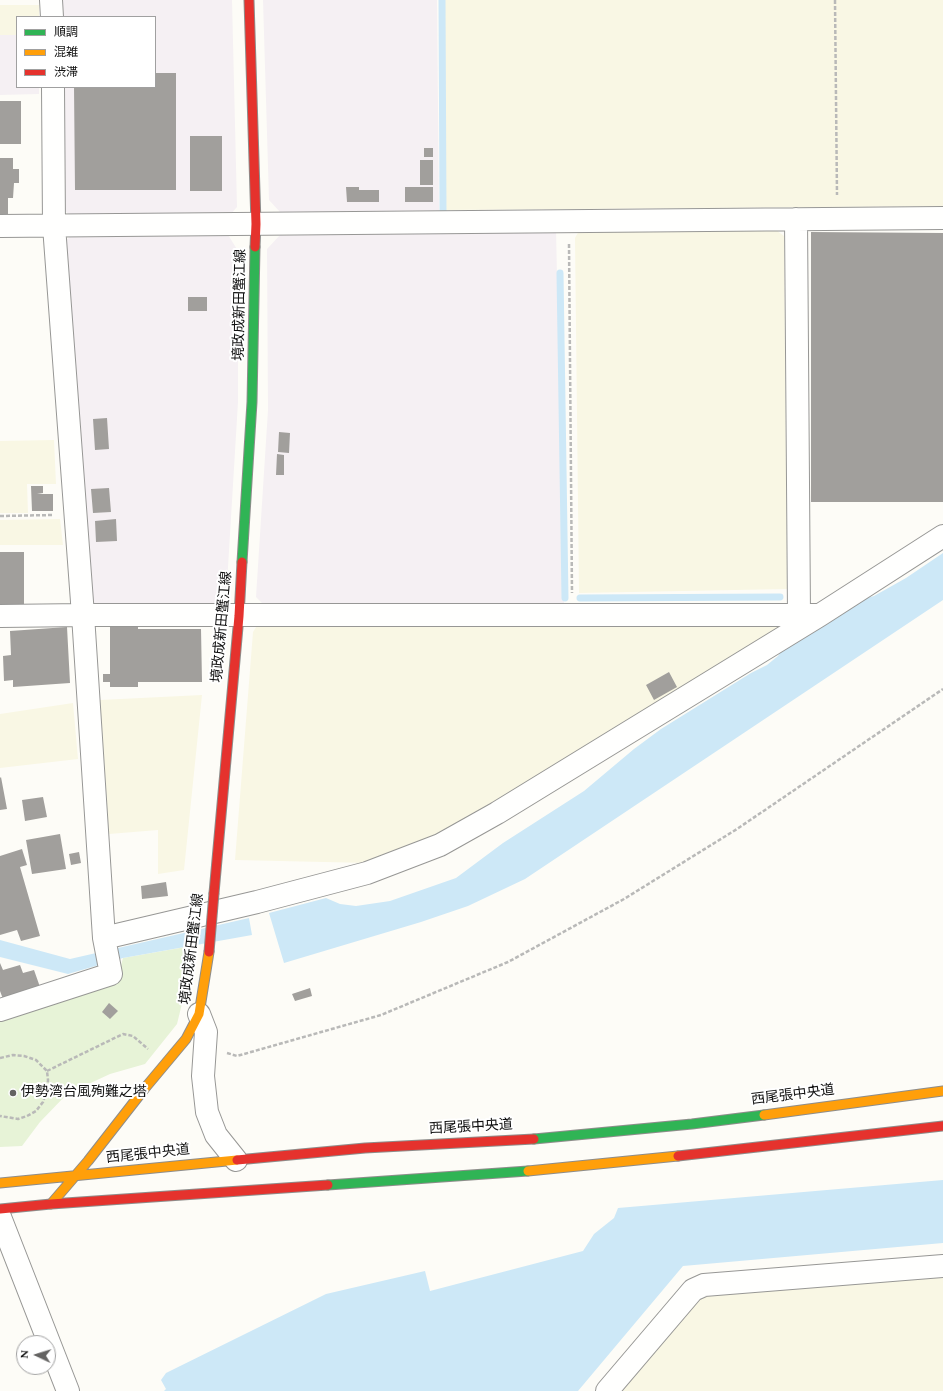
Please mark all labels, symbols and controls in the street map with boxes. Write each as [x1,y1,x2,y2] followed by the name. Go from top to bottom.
[16,16,156,88] legend
[54,23,78,42] text: 順調
[54,43,78,62] text: 混雑
[54,63,78,82] text: 渋滞
[232,249,250,361] street label: 境政成新田蟹江線
[210,570,236,684] street label: 境政成新田蟹江線
[178,892,208,1006] street label: 境政成新田蟹江線
[750,1083,836,1109] street label: 西尾張中央道
[21,1085,147,1101] place label: 伊勢湾台風殉難之塔
[8,1088,18,1098] marker: 伊勢湾台風殉難之塔
[429,1117,513,1139] street label: 西尾張中央道
[105,1142,191,1168] street label: 西尾張中央道
[16,1335,56,1375] north arrow
[16,1349,33,1359] text: N

